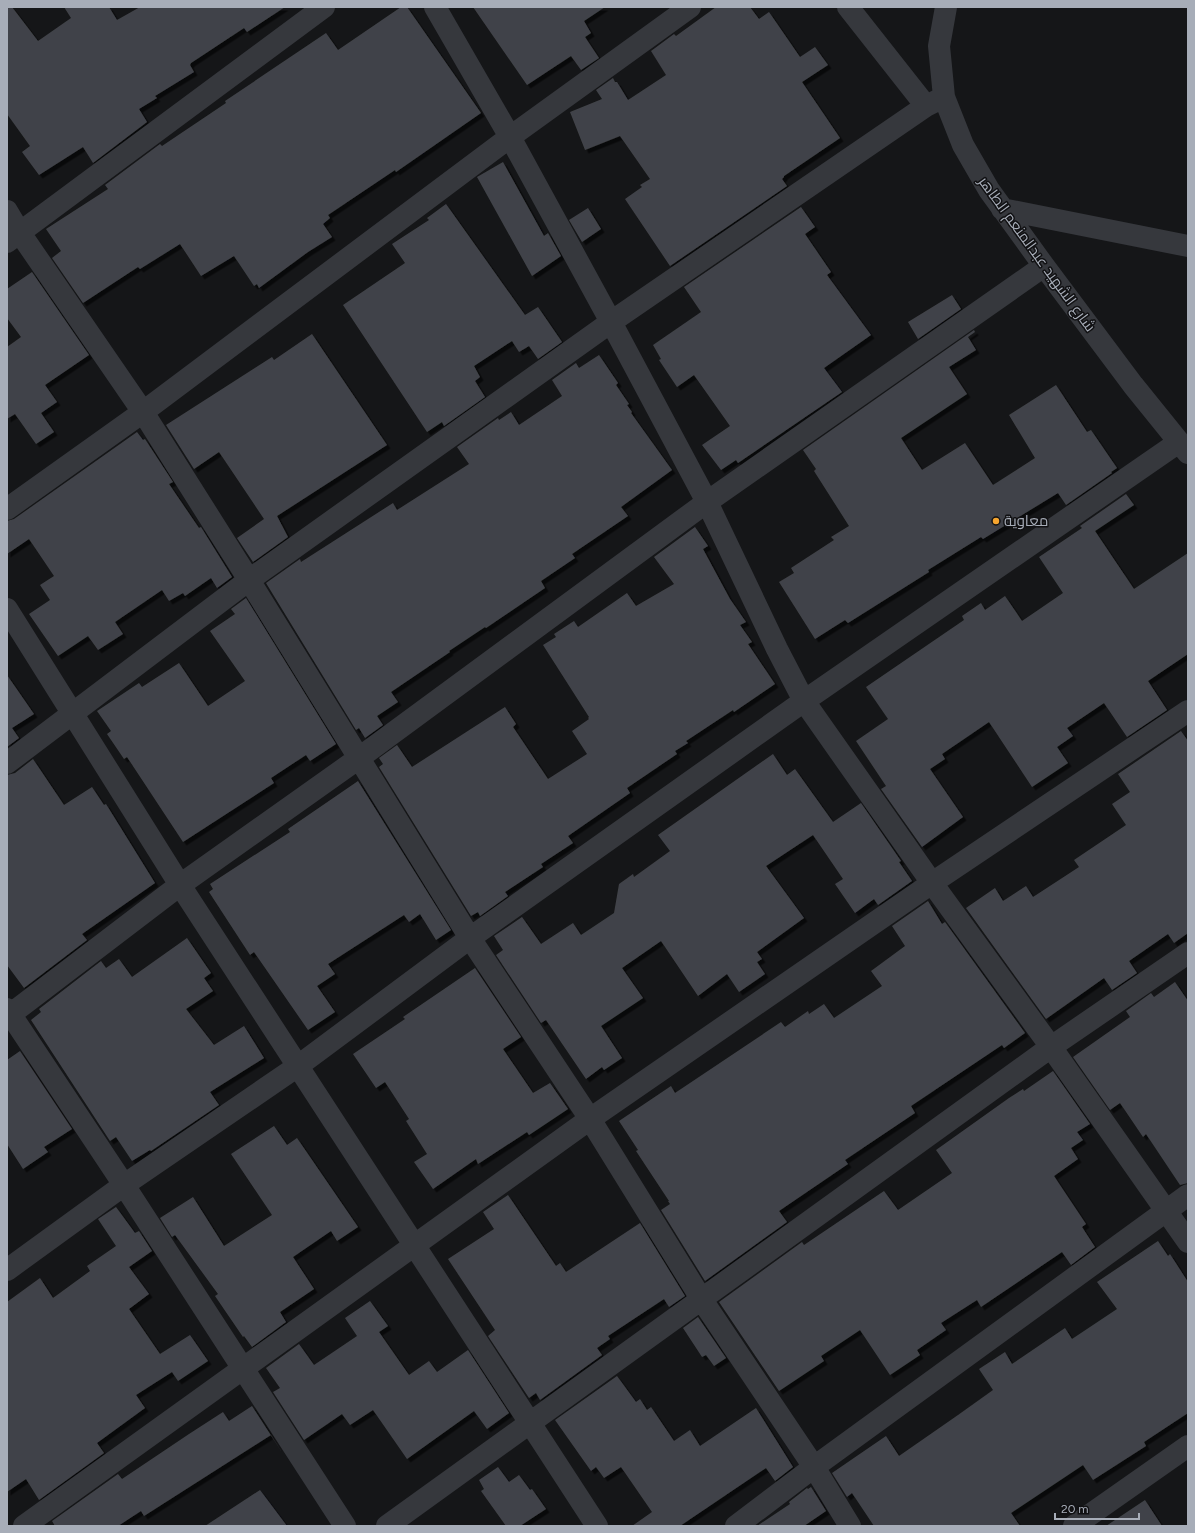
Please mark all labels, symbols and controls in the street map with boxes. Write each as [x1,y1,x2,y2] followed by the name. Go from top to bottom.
[972,172,1099,336] street label: شارع الشهيد عبدالمنعم الطاهر
[1004,512,1048,530] place label: معاوية
[991,516,1001,526] marker: معاوية
[1055,1495,1139,1521] scale bar
[1061,1502,1089,1516] text: 20 m

